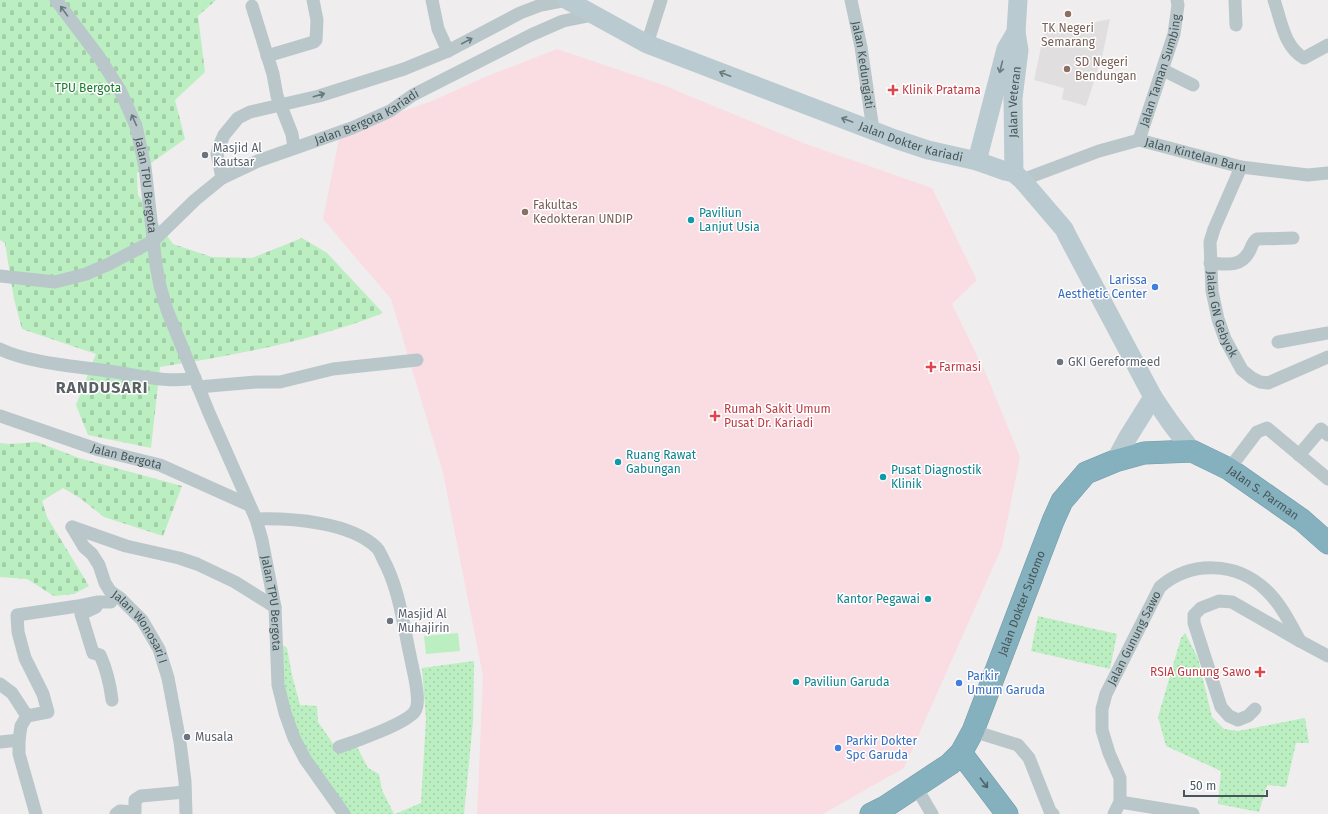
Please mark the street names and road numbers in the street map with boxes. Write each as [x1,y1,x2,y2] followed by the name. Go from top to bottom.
[1137,13,1184,129] street label: Jalan Taman Sumbing
[849,20,877,110] street label: Jalan Kedungjati
[1006,66,1024,138] street label: Jalan Veteran
[313,86,421,148] street label: Jalan Bergota Kariadi
[857,119,964,165] street label: Jalan Dokter Kariadi
[1143,135,1247,175] street label: Jalan Kintelan Baru
[132,136,159,234] street label: Jalan TPU Bergota
[1204,271,1241,360] street label: Jalan GN Gebyok
[89,441,163,472] street label: Jalan Bergota
[1225,463,1302,523] street label: Jalan S. Parman
[995,548,1048,658] street label: Jalan Dokter Sutomo
[258,554,284,651] street label: Jalan TPU Bergota
[109,587,170,665] street label: Jalan Wonosari I
[1105,588,1164,688] street label: Jalan Gunung Sawo

